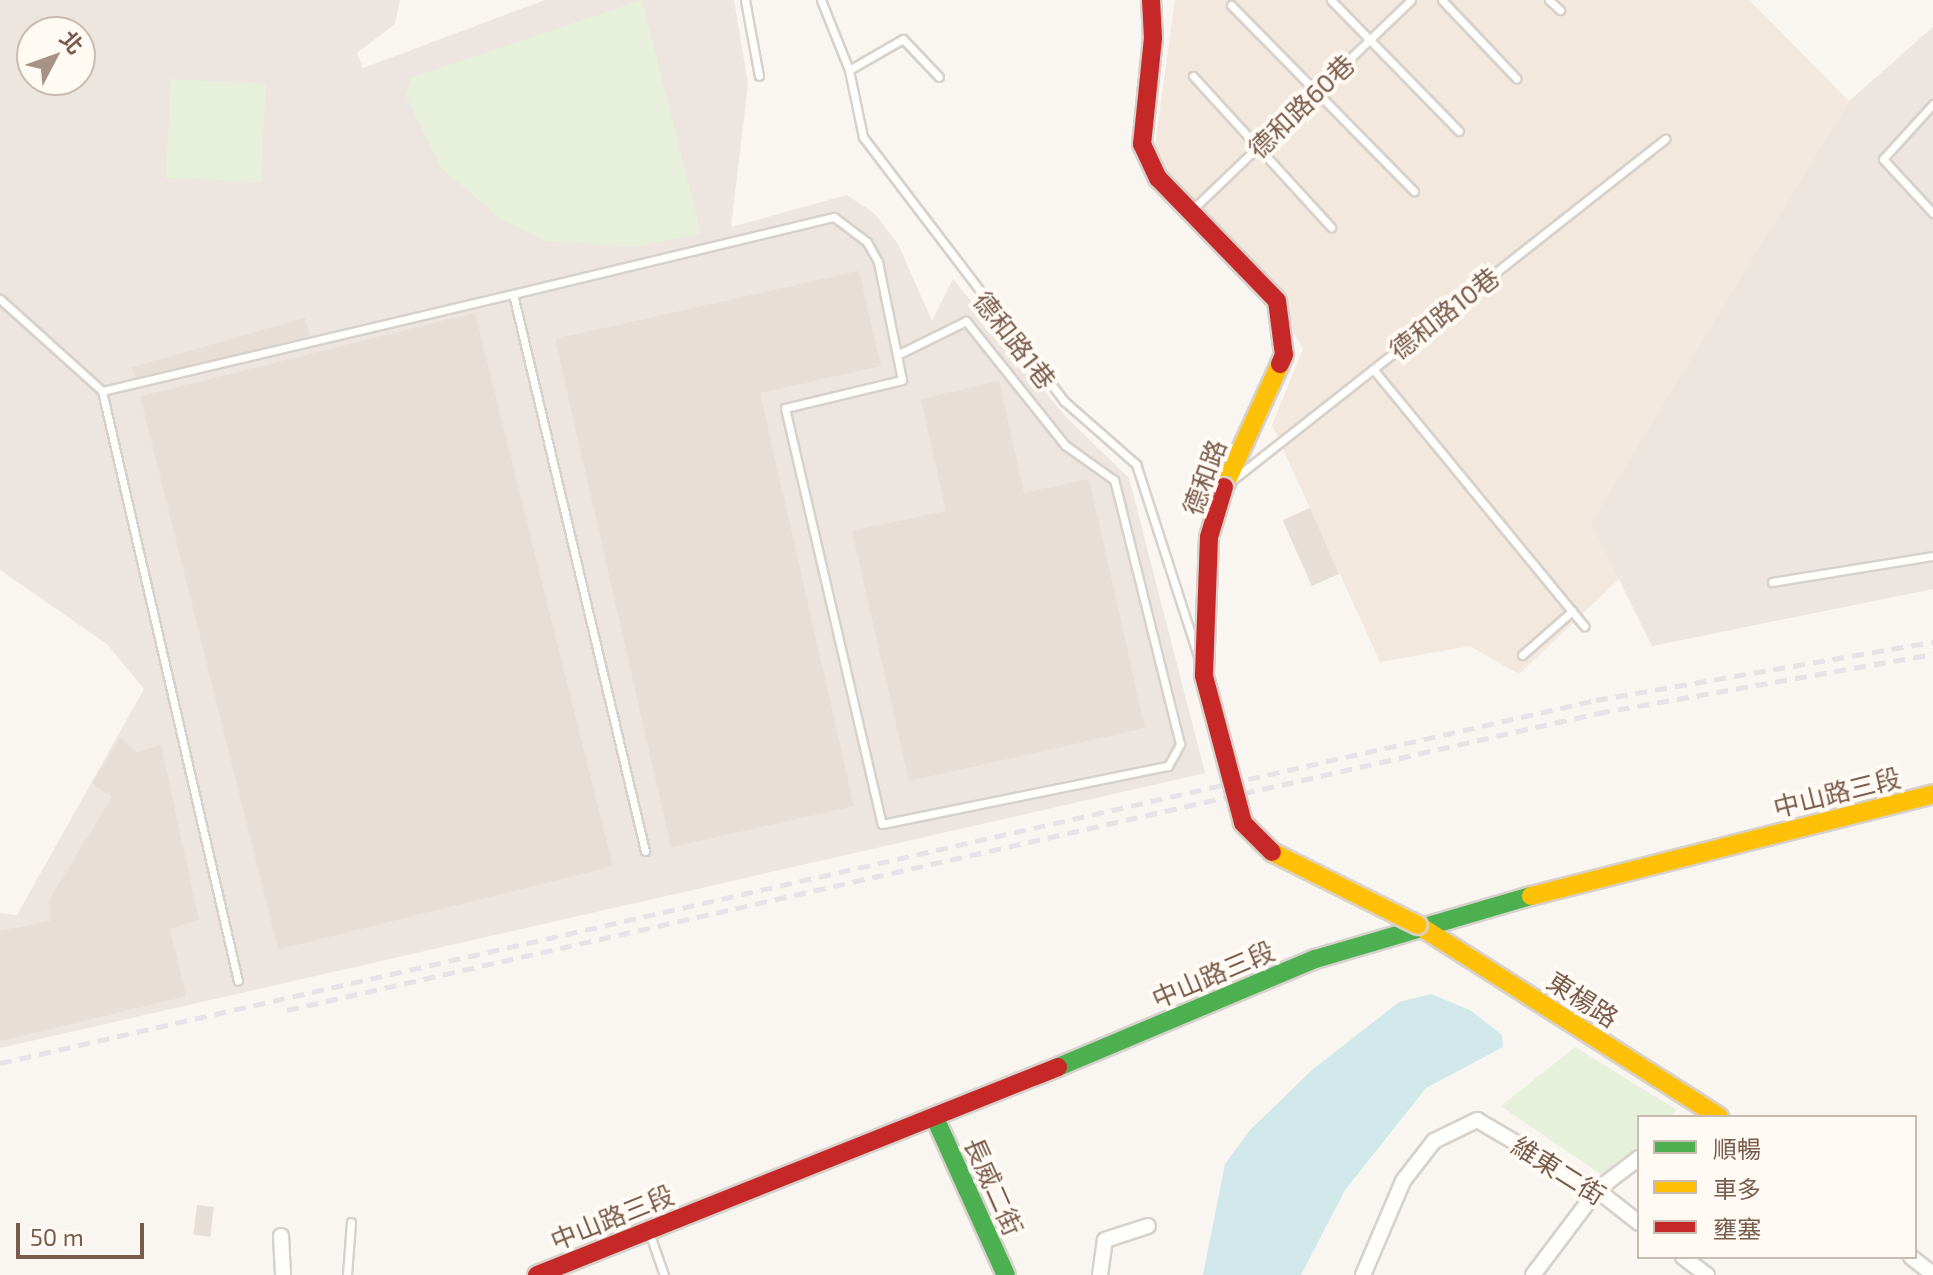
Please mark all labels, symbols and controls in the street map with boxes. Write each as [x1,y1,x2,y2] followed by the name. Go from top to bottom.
[16,16,96,96] north arrow
[56,25,90,58] text: 北
[1242,48,1360,164] street label: 德和路60巷
[1383,261,1505,365] street label: 德和路10巷
[968,285,1062,395] street label: 德和路1巷
[1176,435,1232,519] street label: 德和路
[1770,761,1904,823] street label: 中山路三段
[1147,934,1279,1014] street label: 中山路三段
[1542,965,1624,1033] street label: 東楊路
[1637,1115,1917,1259] legend
[1507,1129,1611,1211] street label: 維東二街
[959,1132,1029,1240] street label: 長威二街
[1713,1134,1761,1163] text: 順暢
[1713,1174,1761,1203] text: 車多
[546,1178,678,1256] street label: 中山路三段
[20,1207,148,1257] scale bar
[1713,1214,1761,1243] text: 壅塞
[30,1222,84,1251] text: 50 m

